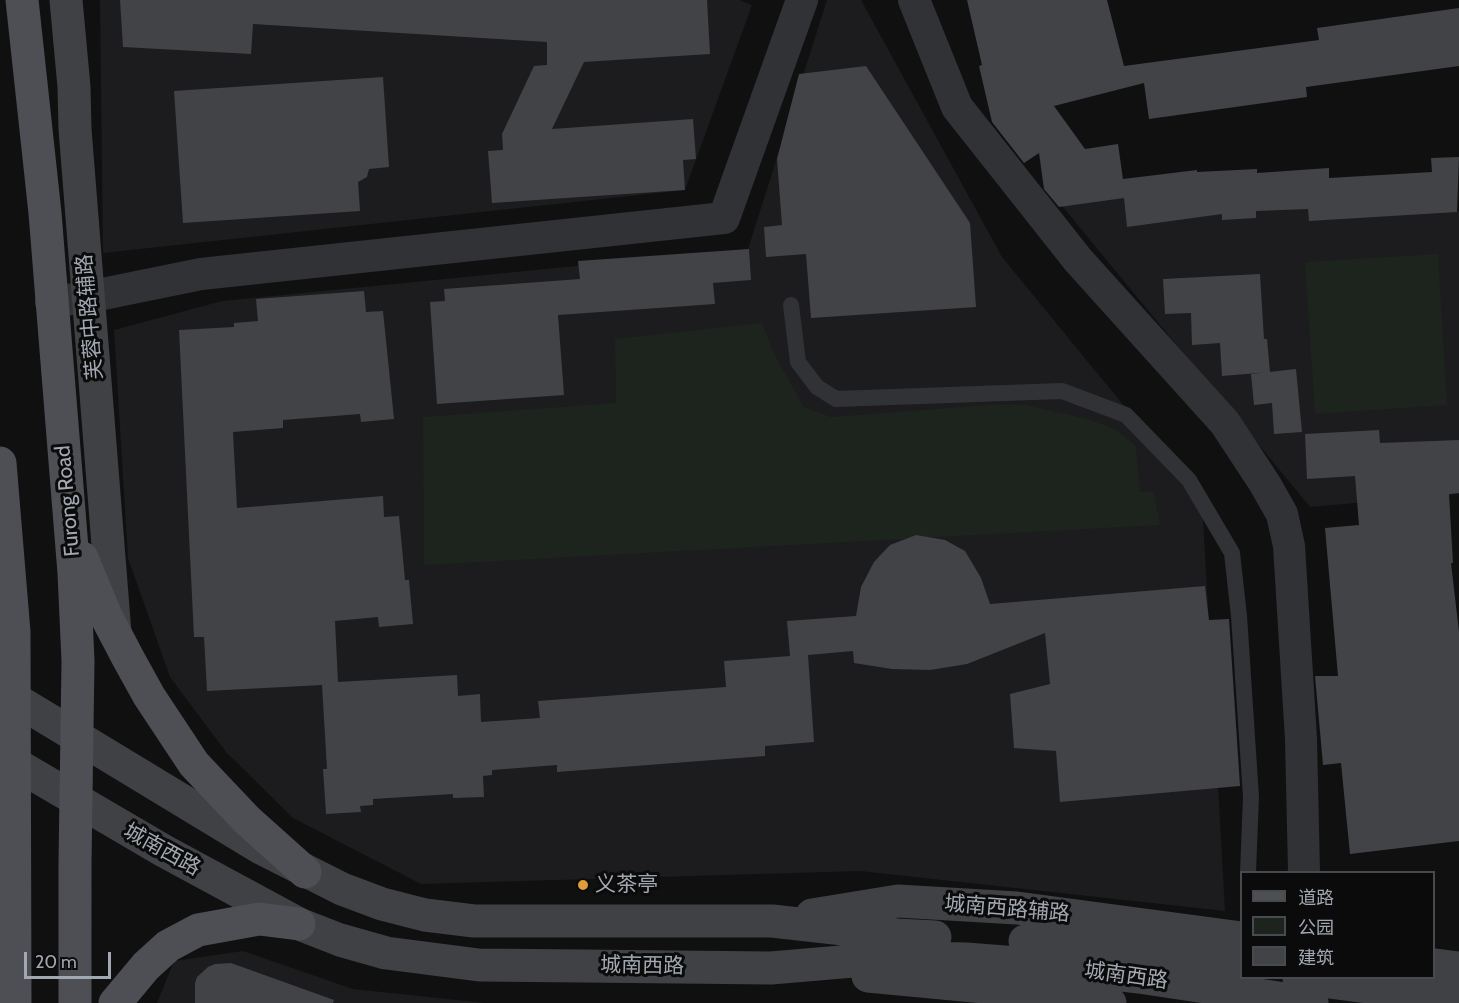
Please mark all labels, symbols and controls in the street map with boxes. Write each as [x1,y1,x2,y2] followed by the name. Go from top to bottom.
[72,253,108,381] street label: 芙蓉中路辅路
[51,444,85,558] street label: Furong Road
[119,819,205,881] street label: 城南西路
[1240,871,1435,979] legend
[595,872,658,898] place label: 义茶亭
[576,878,590,892] marker: 义茶亭
[1298,887,1334,909] text: 道路
[943,891,1071,927] street label: 城南西路辅路
[1298,917,1334,939] text: 公园
[27,940,114,978] scale bar
[1298,947,1334,969] text: 建筑
[35,951,77,973] text: 20 m
[600,953,684,979] street label: 城南西路
[1083,958,1169,994] street label: 城南西路

